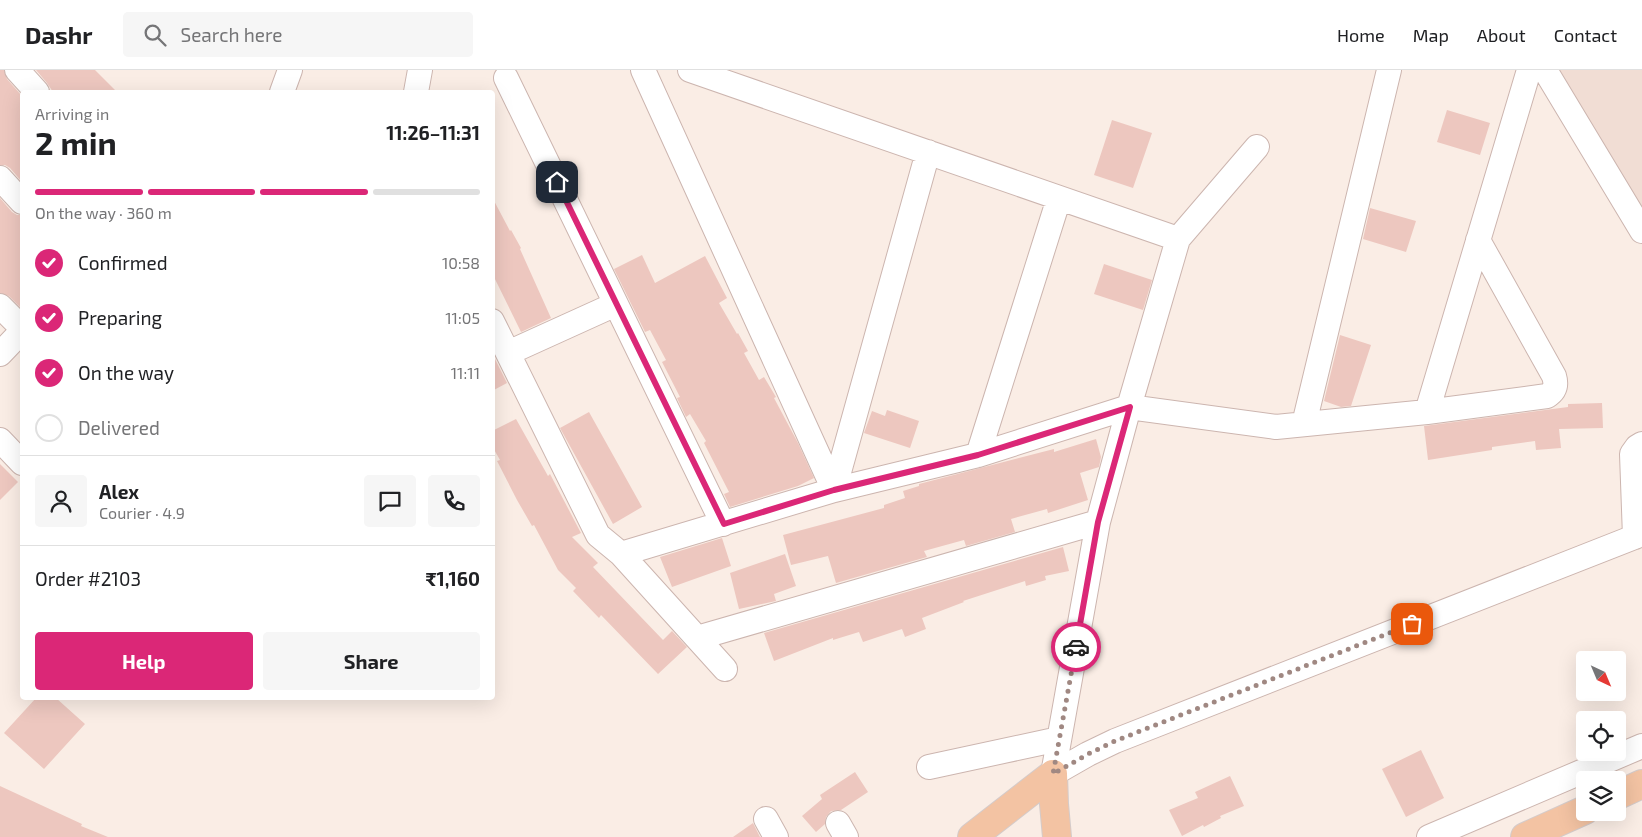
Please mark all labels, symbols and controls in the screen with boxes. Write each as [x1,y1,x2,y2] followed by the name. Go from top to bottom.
[123,12,473,57] search box
[25,20,93,49] text: Dashr
[141,21,169,49] icon: search
[181,23,283,46] text: Search here
[1337,24,1385,46] text: Home
[1413,24,1449,46] text: Map
[1477,24,1526,46] text: About
[1554,24,1617,46] text: Contact
[35,104,109,123] text: Arriving in
[386,121,480,144] text: 11:26–11:31
[35,123,117,161] text: 2 min
[536,161,578,203] pin
[543,168,571,196] icon: home
[35,203,172,222] text: On the way · 360 m
[35,249,63,277] icon: check
[78,251,168,274] text: Confirmed
[442,253,480,272] text: 10:58
[35,304,63,332] icon: check
[78,306,162,329] text: Preparing
[445,308,480,327] text: 11:05
[35,359,63,387] icon: check
[78,361,174,384] text: On the way
[451,363,480,382] text: 11:11
[78,416,160,439] text: Delivered
[35,475,87,527] button: person
[364,475,416,527] button: chat
[428,475,480,527] button: phone
[99,480,139,503] text: Alex
[99,503,185,522] text: Courier · 4.9
[35,567,141,590] text: Order #2103
[425,567,480,590] text: ₹1,160
[1391,603,1433,645] pin
[1398,610,1426,638] icon: bag
[1051,622,1101,672] courier
[35,632,253,690] button: Help
[263,632,480,690] button: Share
[1062,633,1090,661] icon: car
[1576,651,1626,701] north arrow
[1576,651,1626,821] map controls
[1576,711,1626,761] button: locate
[1576,771,1626,821] button: layers

